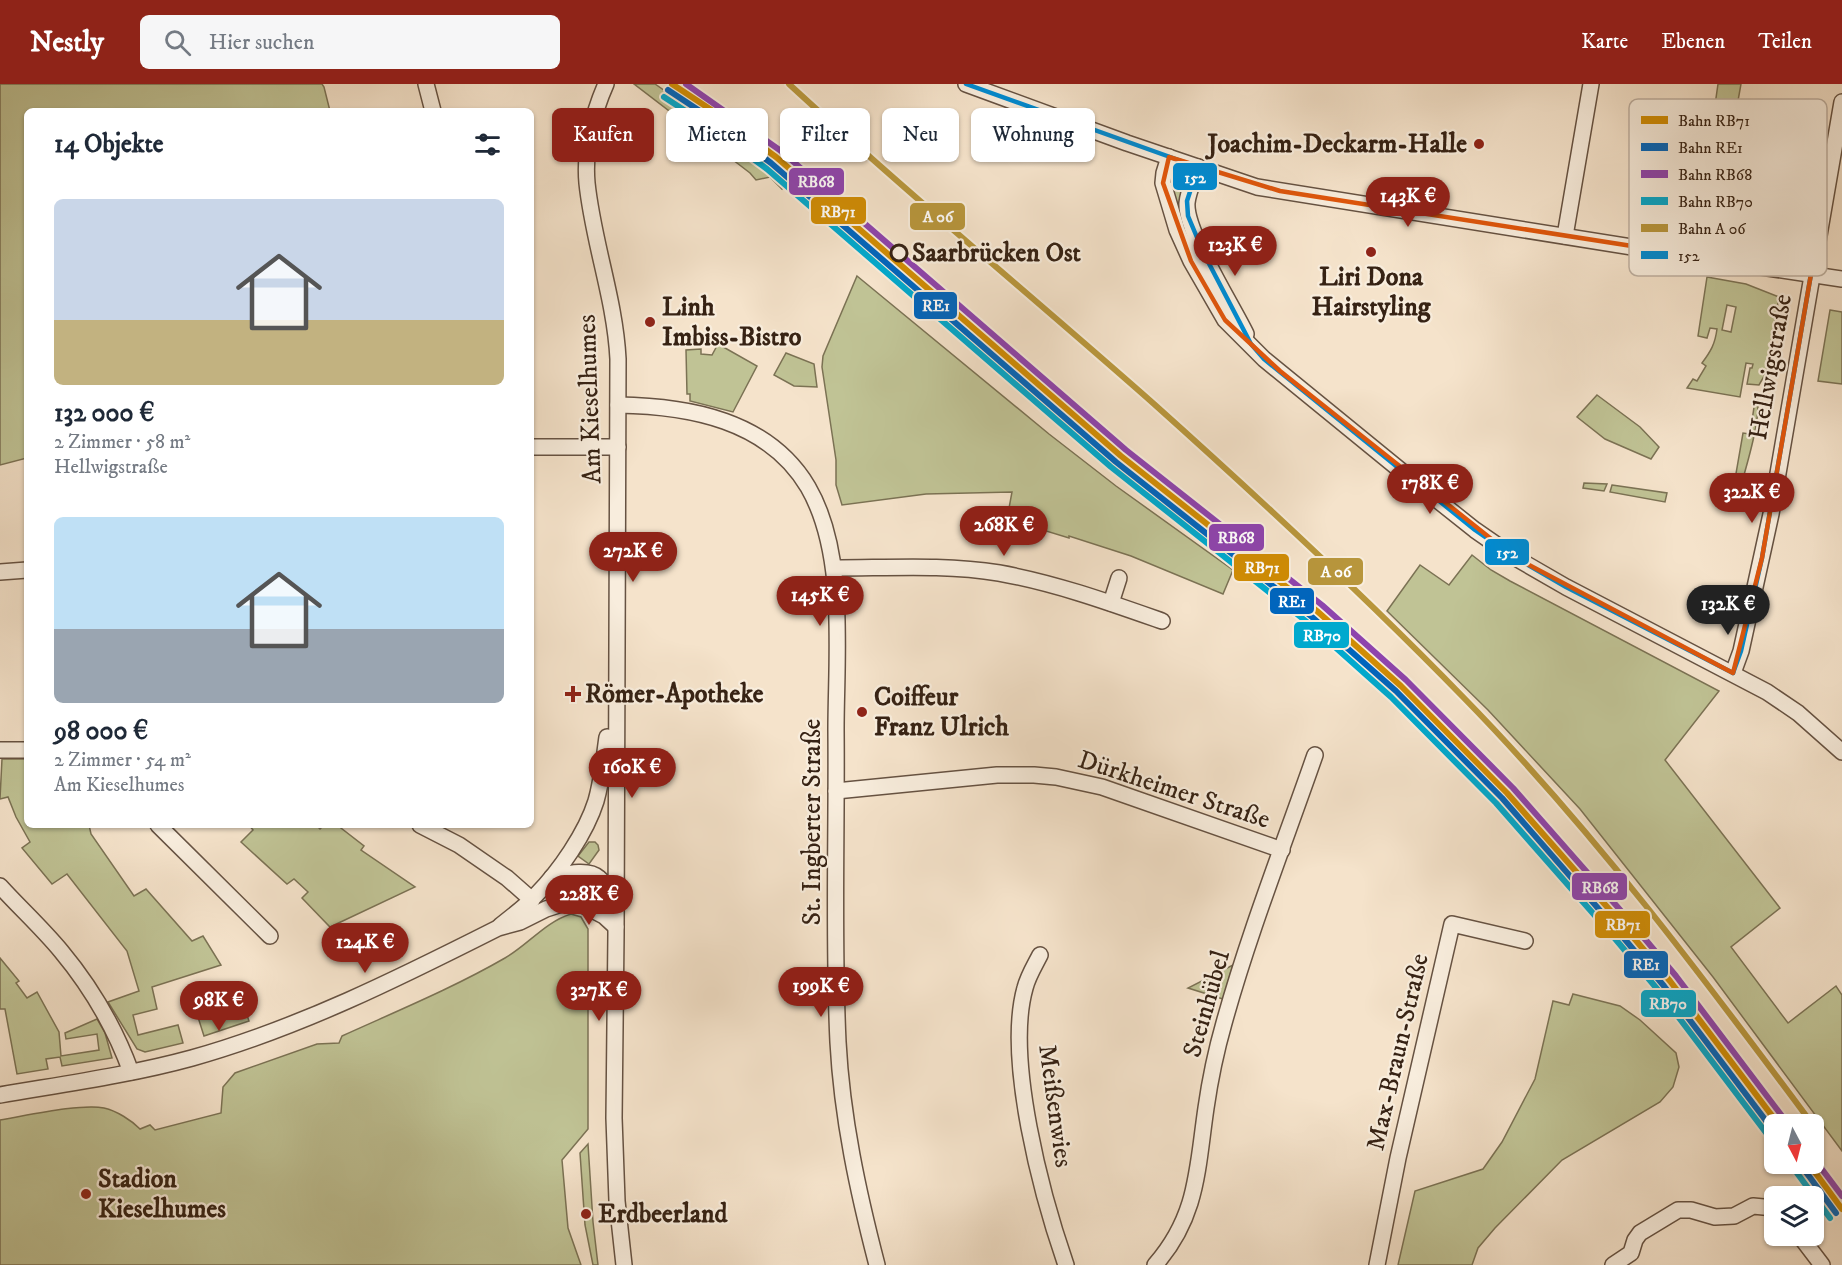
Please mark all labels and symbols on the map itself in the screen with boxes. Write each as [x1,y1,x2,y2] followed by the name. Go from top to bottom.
[1629,99,1827,276] legend
[1678,111,1750,131] text: Bahn RB71
[1205,128,1467,161] place label: Joachim-Deckarm-Halle
[1472,137,1486,151] marker: Joachim-Deckarm-Halle
[1678,138,1743,158] text: Bahn RE1
[1172,162,1218,191] line badge: 152
[1678,165,1752,185] text: Bahn RB68
[788,167,845,196] line badge: RB68
[1184,168,1207,188] text: 152
[797,172,835,192] text: RB68
[1359,177,1457,228] pin: 143K €
[1678,192,1753,212] text: Bahn RB70
[810,196,867,225] line badge: RB71
[820,202,856,222] text: RB71
[909,202,966,231] line badge: A 06
[922,207,955,227] text: A 06
[1678,219,1746,239] text: Bahn A 06
[1186,226,1284,277] pin: 123K €
[912,237,1082,270] place label: Saarbrücken Ost
[890,244,908,262] marker: Saarbrücken Ost
[1364,245,1378,259] marker: Liri Dona Hairstyling
[1678,246,1700,266] text: 152
[1312,261,1432,324] place label: Liri Dona Hairstyling
[662,291,802,354] place label: Linh Imbiss-Bistro
[913,291,958,320] line badge: RE1
[1742,291,1800,443] street label: Hellwigstraße
[922,296,950,316] text: RE1
[571,314,609,484] street label: Am Kieselhumes
[643,315,657,329] marker: Linh Imbiss-Bistro
[1381,464,1479,515] pin: 178K €
[1703,473,1801,524] pin: 322K €
[955,506,1053,557] pin: 268K €
[1208,523,1265,552] line badge: RB68
[1217,528,1255,548] text: RB68
[584,532,682,583] pin: 272K €
[1484,538,1530,566] line badge: 152
[1496,543,1519,563] text: 152
[1233,553,1290,582] line badge: RB71
[1307,557,1364,586] line badge: A 06
[1244,558,1280,578] text: RB71
[1320,562,1353,582] text: A 06
[771,576,869,627] pin: 145K €
[1679,585,1777,636] pin: 132K €
[1269,587,1315,615] line badge: RE1
[1278,592,1306,612] text: RE1
[1293,621,1350,649] line badge: RB70
[1303,626,1341,646] text: RB70
[585,678,764,711] place label: Römer-Apotheke
[874,681,1009,744] place label: Coiffeur Franz Ulrich
[566,687,580,701] marker: Römer-Apotheke
[855,705,869,719] marker: Coiffeur Franz Ulrich
[796,719,829,925] street label: St. Ingberter Straße
[1074,743,1274,837] street label: Dürkheimer Straße
[583,748,681,799] pin: 160K €
[1571,872,1628,901] line badge: RB68
[540,875,638,926] pin: 228K €
[1581,878,1619,898] text: RB68
[1594,910,1651,939] line badge: RB71
[1605,915,1641,935] text: RB71
[316,923,414,974] pin: 124K €
[1176,946,1238,1061] street label: Steinhübel
[1359,950,1437,1154] street label: Max-Braun-Straße
[1623,950,1669,979] line badge: RE1
[1632,955,1660,975] text: RE1
[772,967,870,1018] pin: 199K €
[550,971,648,1022] pin: 327K €
[177,981,261,1032] pin: 98K €
[1640,989,1697,1018] line badge: RB70
[1649,994,1687,1014] text: RB70
[1030,1043,1080,1169] street label: Meißenwies
[1764,1114,1824,1174] north arrow
[98,1163,226,1226] place label: Stadion Kieselhumes
[79,1187,93,1201] marker: Stadion Kieselhumes
[598,1198,729,1231] place label: Erdbeerland
[579,1207,593,1221] marker: Erdbeerland

